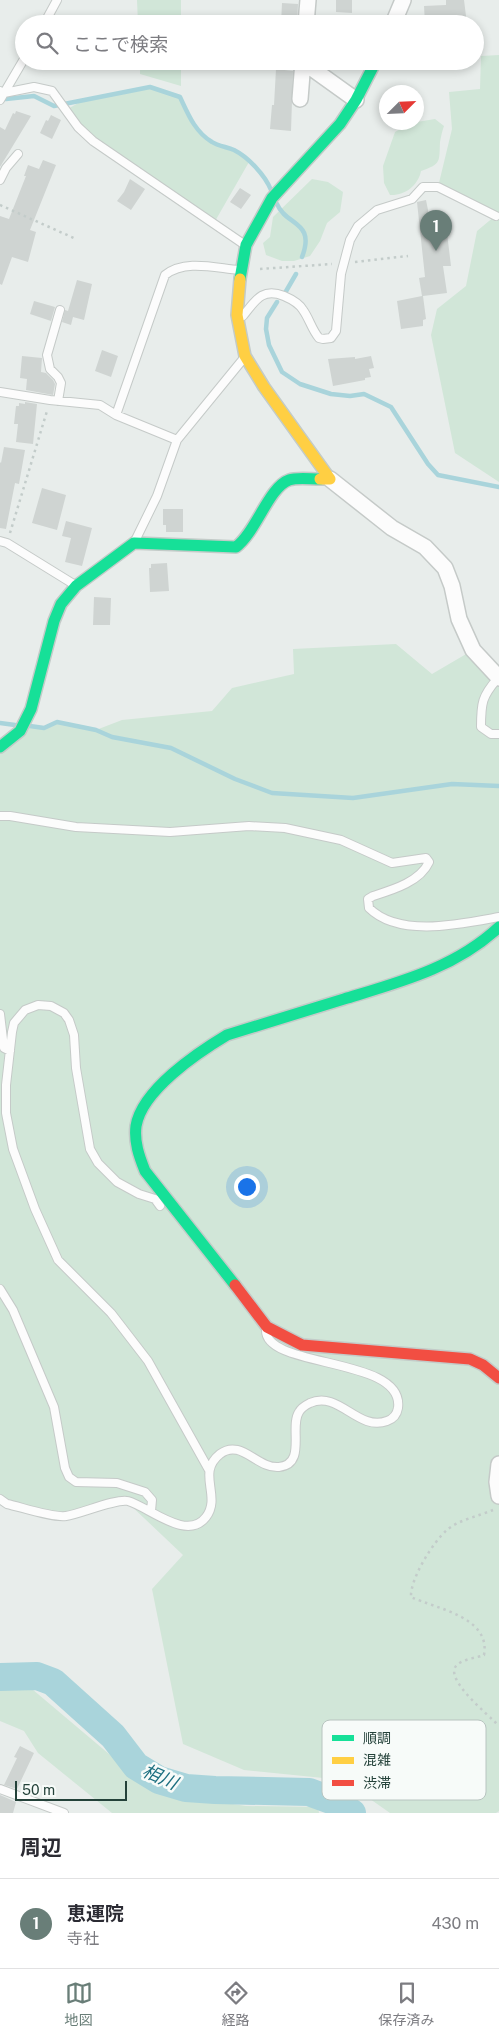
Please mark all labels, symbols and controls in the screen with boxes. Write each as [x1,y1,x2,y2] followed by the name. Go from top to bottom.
[15,15,484,70] search box
[33,29,61,57] icon: search
[73,33,168,55] text: ここで検索
[379,85,424,130] north arrow
[420,210,452,251] pin: 1
[234,1174,260,1200] your location
[322,1720,486,1800] legend
[363,1730,391,1746] text: 順調
[363,1752,391,1768] text: 混雑
[139,1760,183,1794] water label: 相川
[363,1775,391,1791] text: 渋滞
[15,1778,128,1801] scale bar
[22,1782,55,1798] text: 50 m
[20,1835,62,1860] text: 周辺
[67,1902,124,1924] text: 恵運院
[33,1914,39,1933] text: 1
[431,1914,479,1933] text: 430 m
[67,1929,99,1948] text: 寺社
[65,1979,93,2029] tab: 地図
[222,1979,250,2029] tab: 経路
[379,1979,435,2029] tab: 保存済み

